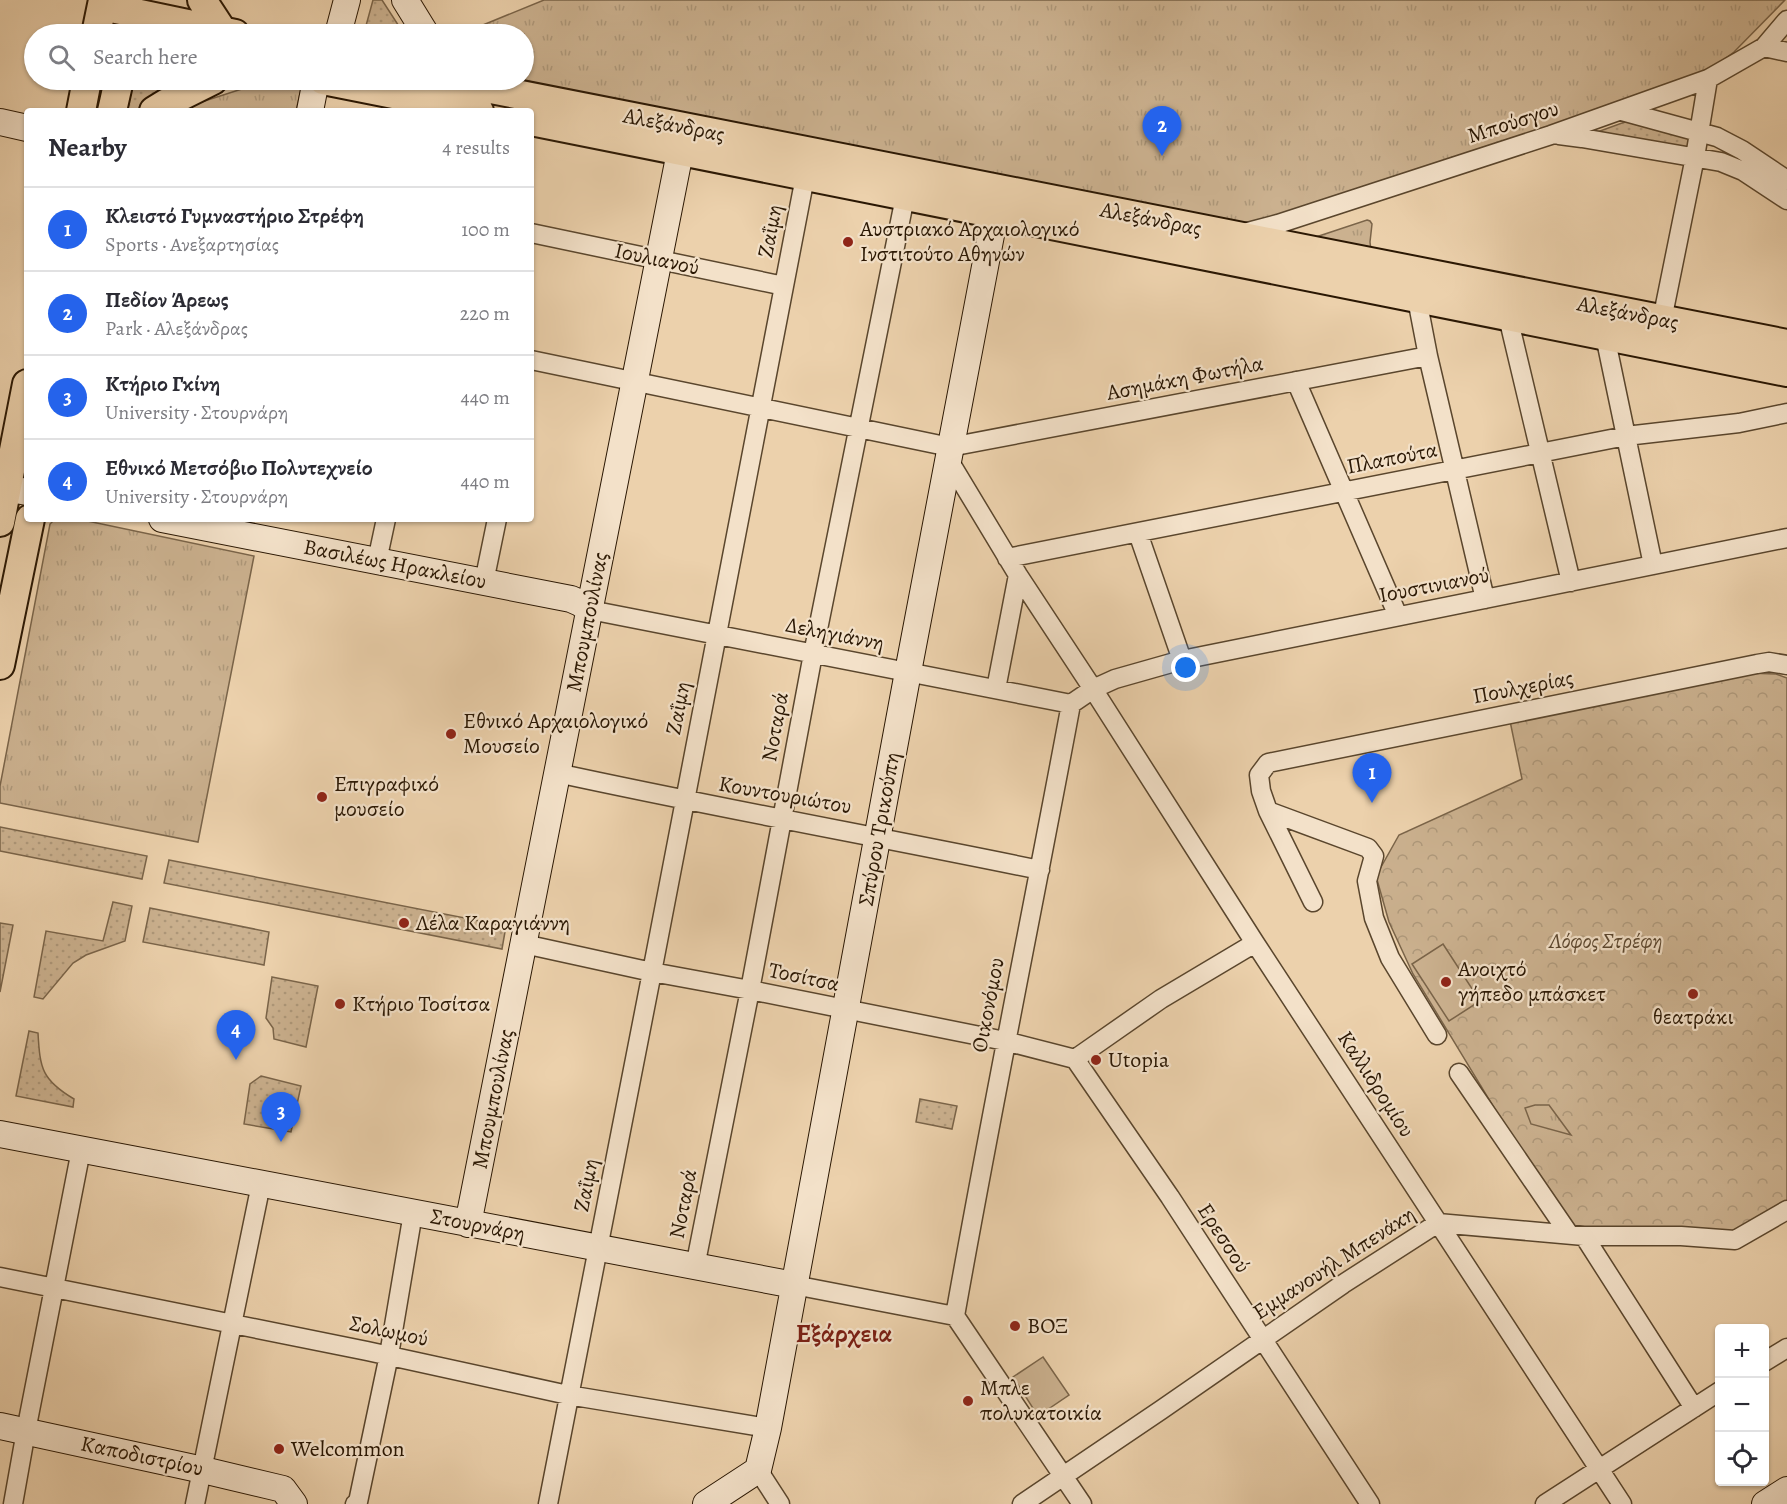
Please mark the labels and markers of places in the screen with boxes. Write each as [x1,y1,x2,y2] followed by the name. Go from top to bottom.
[1142,106,1182,156] pin: 2
[859,214,1079,269] place label: Αυστριακό Αρχαιολογικό Ινστιτούτο Αθηνών
[841,235,855,249] marker: Αυστριακό Αρχαιολογικό Ινστιτούτο Αθηνών
[463,706,648,761] place label: Εθνικό Αρχαιολογικό Μουσείο
[444,727,458,741] marker: Εθνικό Αρχαιολογικό Μουσείο
[1352,754,1392,803] pin: 1
[334,769,439,824] place label: Επιγραφικό μουσείο
[315,790,329,804] marker: Επιγραφικό μουσείο
[415,908,570,938] place label: Λέλα Καραγιάννη
[397,916,411,930] marker: Λέλα Καραγιάννη
[1457,954,1606,1009] place label: Ανοιχτό γήπεδο μπάσκετ
[1439,975,1453,989] marker: Ανοιχτό γήπεδο μπάσκετ
[1686,987,1700,1001] marker: θεατράκι
[352,989,490,1019] place label: Κτήριο Τοσίτσα
[333,997,347,1011] marker: Κτήριο Τοσίτσα
[1653,1002,1733,1032] place label: θεατράκι
[216,1010,256,1060] pin: 4
[1108,1045,1170,1075] place label: Utopia
[1089,1053,1103,1067] marker: Utopia
[262,1092,300,1142] pin: 3
[1027,1311,1068,1341] place label: ΒΟΞ
[1008,1319,1022,1333] marker: ΒΟΞ
[980,1373,1102,1428] place label: Μπλε πολυκατοικία
[961,1394,975,1408] marker: Μπλε πολυκατοικία
[290,1434,405,1464] place label: Welcommon
[272,1442,286,1456] marker: Welcommon

